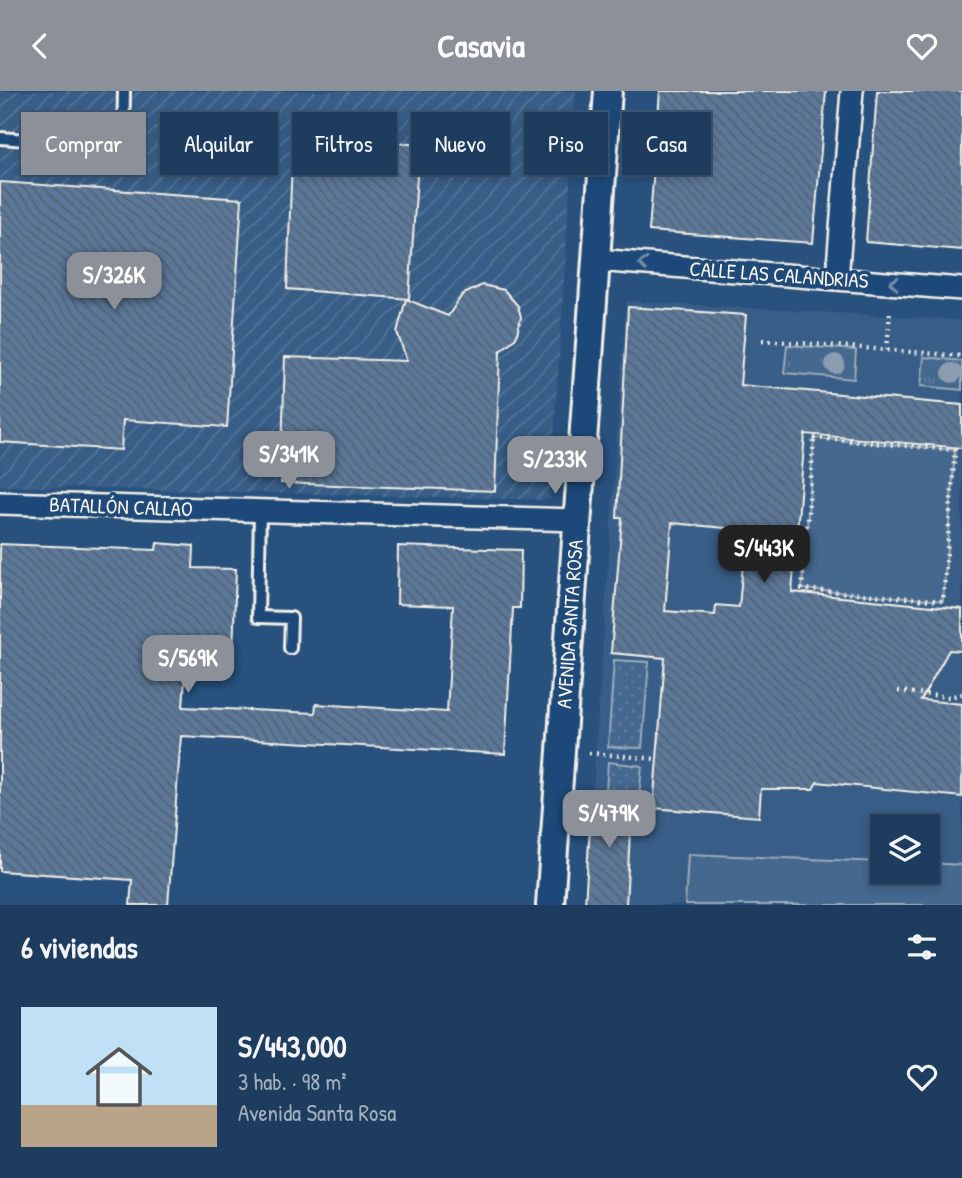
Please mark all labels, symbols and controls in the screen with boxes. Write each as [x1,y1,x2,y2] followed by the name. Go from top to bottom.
[437,24,525,67] text: Casavia
[21,27,59,65] icon: back
[903,27,941,65] icon: heart
[21,112,146,175] chip: Comprar
[160,112,278,175] chip: Alquilar
[292,112,397,175] chip: Filtros
[411,112,510,175] chip: Nuevo
[524,112,608,175] chip: Piso
[622,112,711,175] chip: Casa
[57,253,171,312] pin: S/326K
[689,254,870,295] street label: CALLE LAS CALANDRIAS
[637,257,648,272] one-way arrow
[83,259,145,290] text: S/326K
[888,276,899,291] one-way arrow
[232,431,346,491] pin: S/341K
[498,437,612,496] pin: S/233K
[259,438,319,469] text: S/341K
[523,443,587,474] text: S/233K
[49,490,193,523] street label: BATALLÓN CALLAO
[707,525,821,585] pin: S/443K
[734,532,794,563] text: S/443K
[549,538,590,710] street label: AVENIDA SANTA ROSA
[131,635,245,695] pin: S/569K
[158,642,218,673] text: S/569K
[552,791,666,850] pin: S/479K
[579,797,639,828] text: S/479K
[870,814,940,884] map controls
[870,814,940,884] button: layers
[21,927,138,967] text: 6 viviendas
[903,928,941,966] icon: filters
[238,1026,347,1066] text: S/443,000
[77,1035,161,1119] icon: home
[903,1058,941,1096] icon: heart
[238,1066,346,1097] text: 3 hab. · 98 m²
[238,1097,396,1128] text: Avenida Santa Rosa

